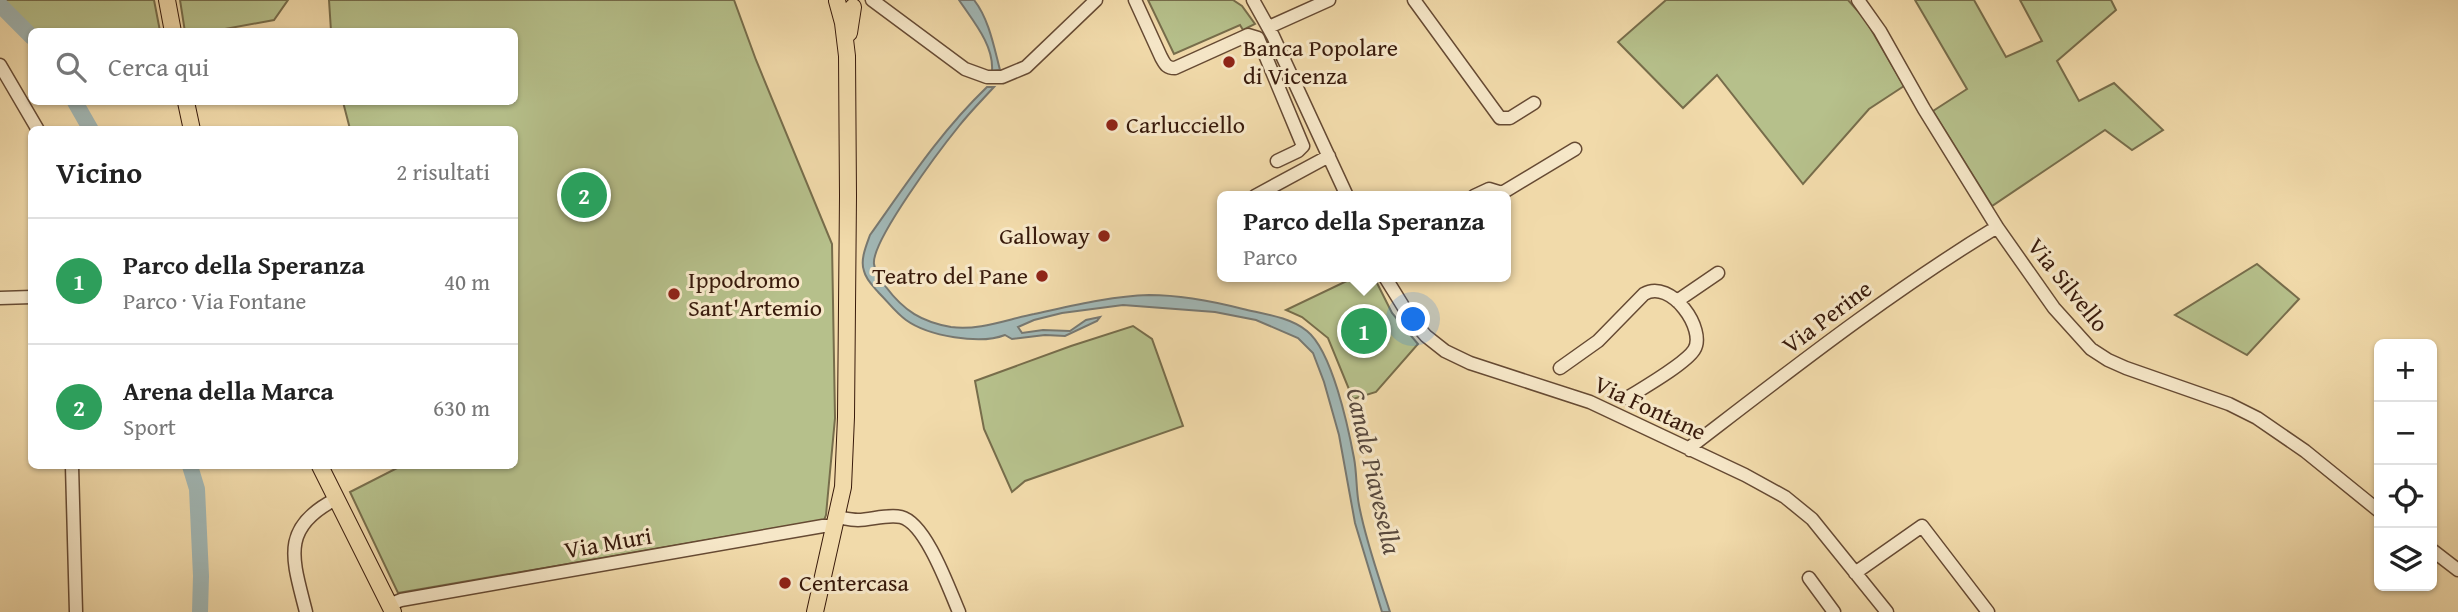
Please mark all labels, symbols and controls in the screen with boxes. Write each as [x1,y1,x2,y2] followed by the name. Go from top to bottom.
[28,28,518,105] search box
[1243,30,1398,93] place label: Banca Popolare di Vicenza
[108,47,209,86] text: Cerca qui
[52,48,90,86] icon: search
[1221,54,1237,70] marker: Banca Popolare di Vicenza
[1126,107,1245,142] place label: Carlucciello
[1104,117,1120,133] marker: Carlucciello
[56,150,142,194] text: Vicino
[396,155,490,188] text: 2 risultati
[561,169,607,221] pin: 2
[1217,191,1511,282] popup
[1243,201,1485,240] text: Parco della Speranza
[999,218,1090,253] place label: Galloway
[1096,228,1112,244] marker: Galloway
[2019,230,2117,339] street label: Via Silvello
[1243,240,1297,273] text: Parco
[123,245,365,284] text: Parco della Speranza
[872,258,1028,293] place label: Teatro del Pane
[688,262,822,325] place label: Ippodromo Sant'Artemio
[73,265,85,298] text: 1
[444,265,490,298] text: 40 m
[1034,268,1050,284] marker: Teatro del Pane
[1774,271,1879,362] street label: Via Perine
[123,284,306,317] text: Parco · Via Fontane
[666,286,682,302] marker: Ippodromo Sant'Artemio
[1396,302,1430,336] your location
[1341,305,1387,357] pin: 1
[2374,339,2437,591] map controls
[2374,339,2437,402] button: +
[1588,366,1712,449] street label: Via Fontane
[123,371,334,410] text: Arena della Marca
[1336,384,1413,558] water label: Canale Piavesella
[73,391,85,424] text: 2
[433,391,490,424] text: 630 m
[2374,402,2437,465] button: −
[123,410,176,443] text: Sport
[2374,465,2437,528] button: locate
[561,518,655,567] street label: Via Muri
[2374,528,2437,591] button: layers
[799,565,910,600] place label: Centercasa
[777,575,793,591] marker: Centercasa

